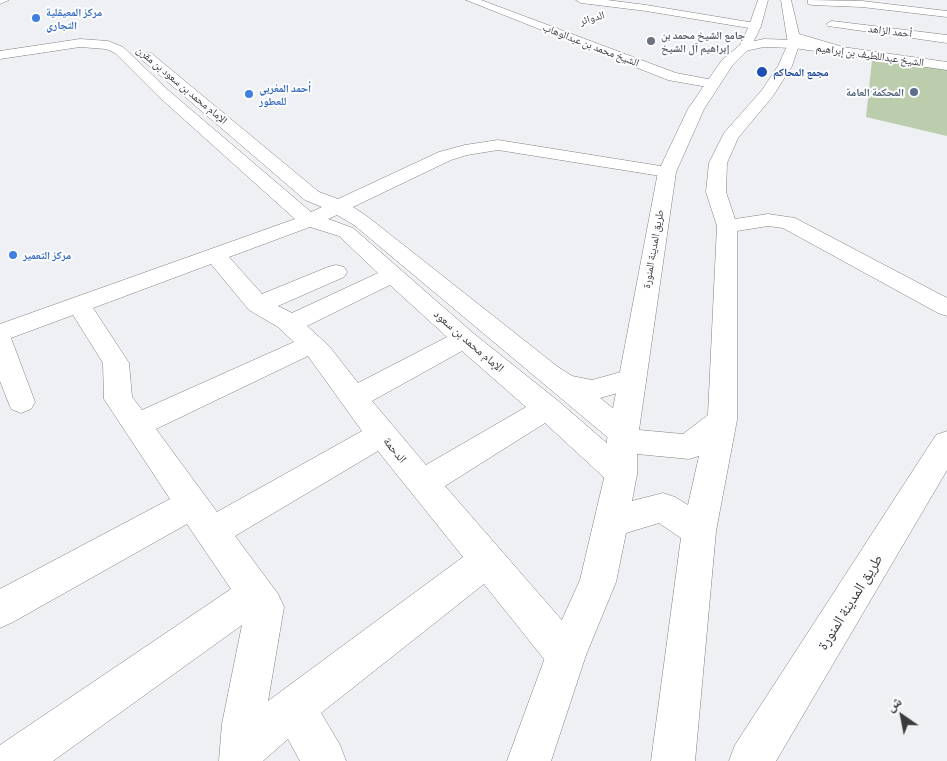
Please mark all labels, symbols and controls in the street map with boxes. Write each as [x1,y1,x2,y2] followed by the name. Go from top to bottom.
[46,5,102,31] place label: مركز المعيقلية التجاري
[578,8,606,28] street label: الدوائر
[30,12,42,24] marker: مركز المعيقلية التجاري
[541,20,641,70] street label: الشيخ محمد بن عبدالوهاب
[867,22,913,40] street label: أحمد الزاهد
[661,28,745,54] place label: جامع الشيخ محمد بن إبراهيم آل الشيخ
[645,35,657,47] marker: جامع الشيخ محمد بن إبراهيم آل الشيخ
[815,41,925,69] street label: الشيخ عبداللطيف بن إبراهيم
[134,43,230,127] street label: الإمام محمد بن سعود بن مقرن
[755,65,769,79] marker: مجمع المحاكم
[773,65,829,79] place label: مجمع المحاكم
[259,81,311,107] place label: أحمد المغربي للعطور
[846,85,904,99] place label: المحكمة العامة
[908,86,920,98] marker: المحكمة العامة
[243,88,255,100] marker: أحمد المغربي للعطور
[640,208,666,290] street label: طريق المدينة المنورة
[23,248,71,262] place label: مركز التعمير
[7,249,19,261] marker: مركز التعمير
[431,307,507,375] street label: الإمام محمد بن سعود
[380,434,410,466] street label: الدحمة
[813,551,887,653] street label: طريق المدينة المنورة
[877,691,927,741] north arrow
[883,692,904,714] text: ش

